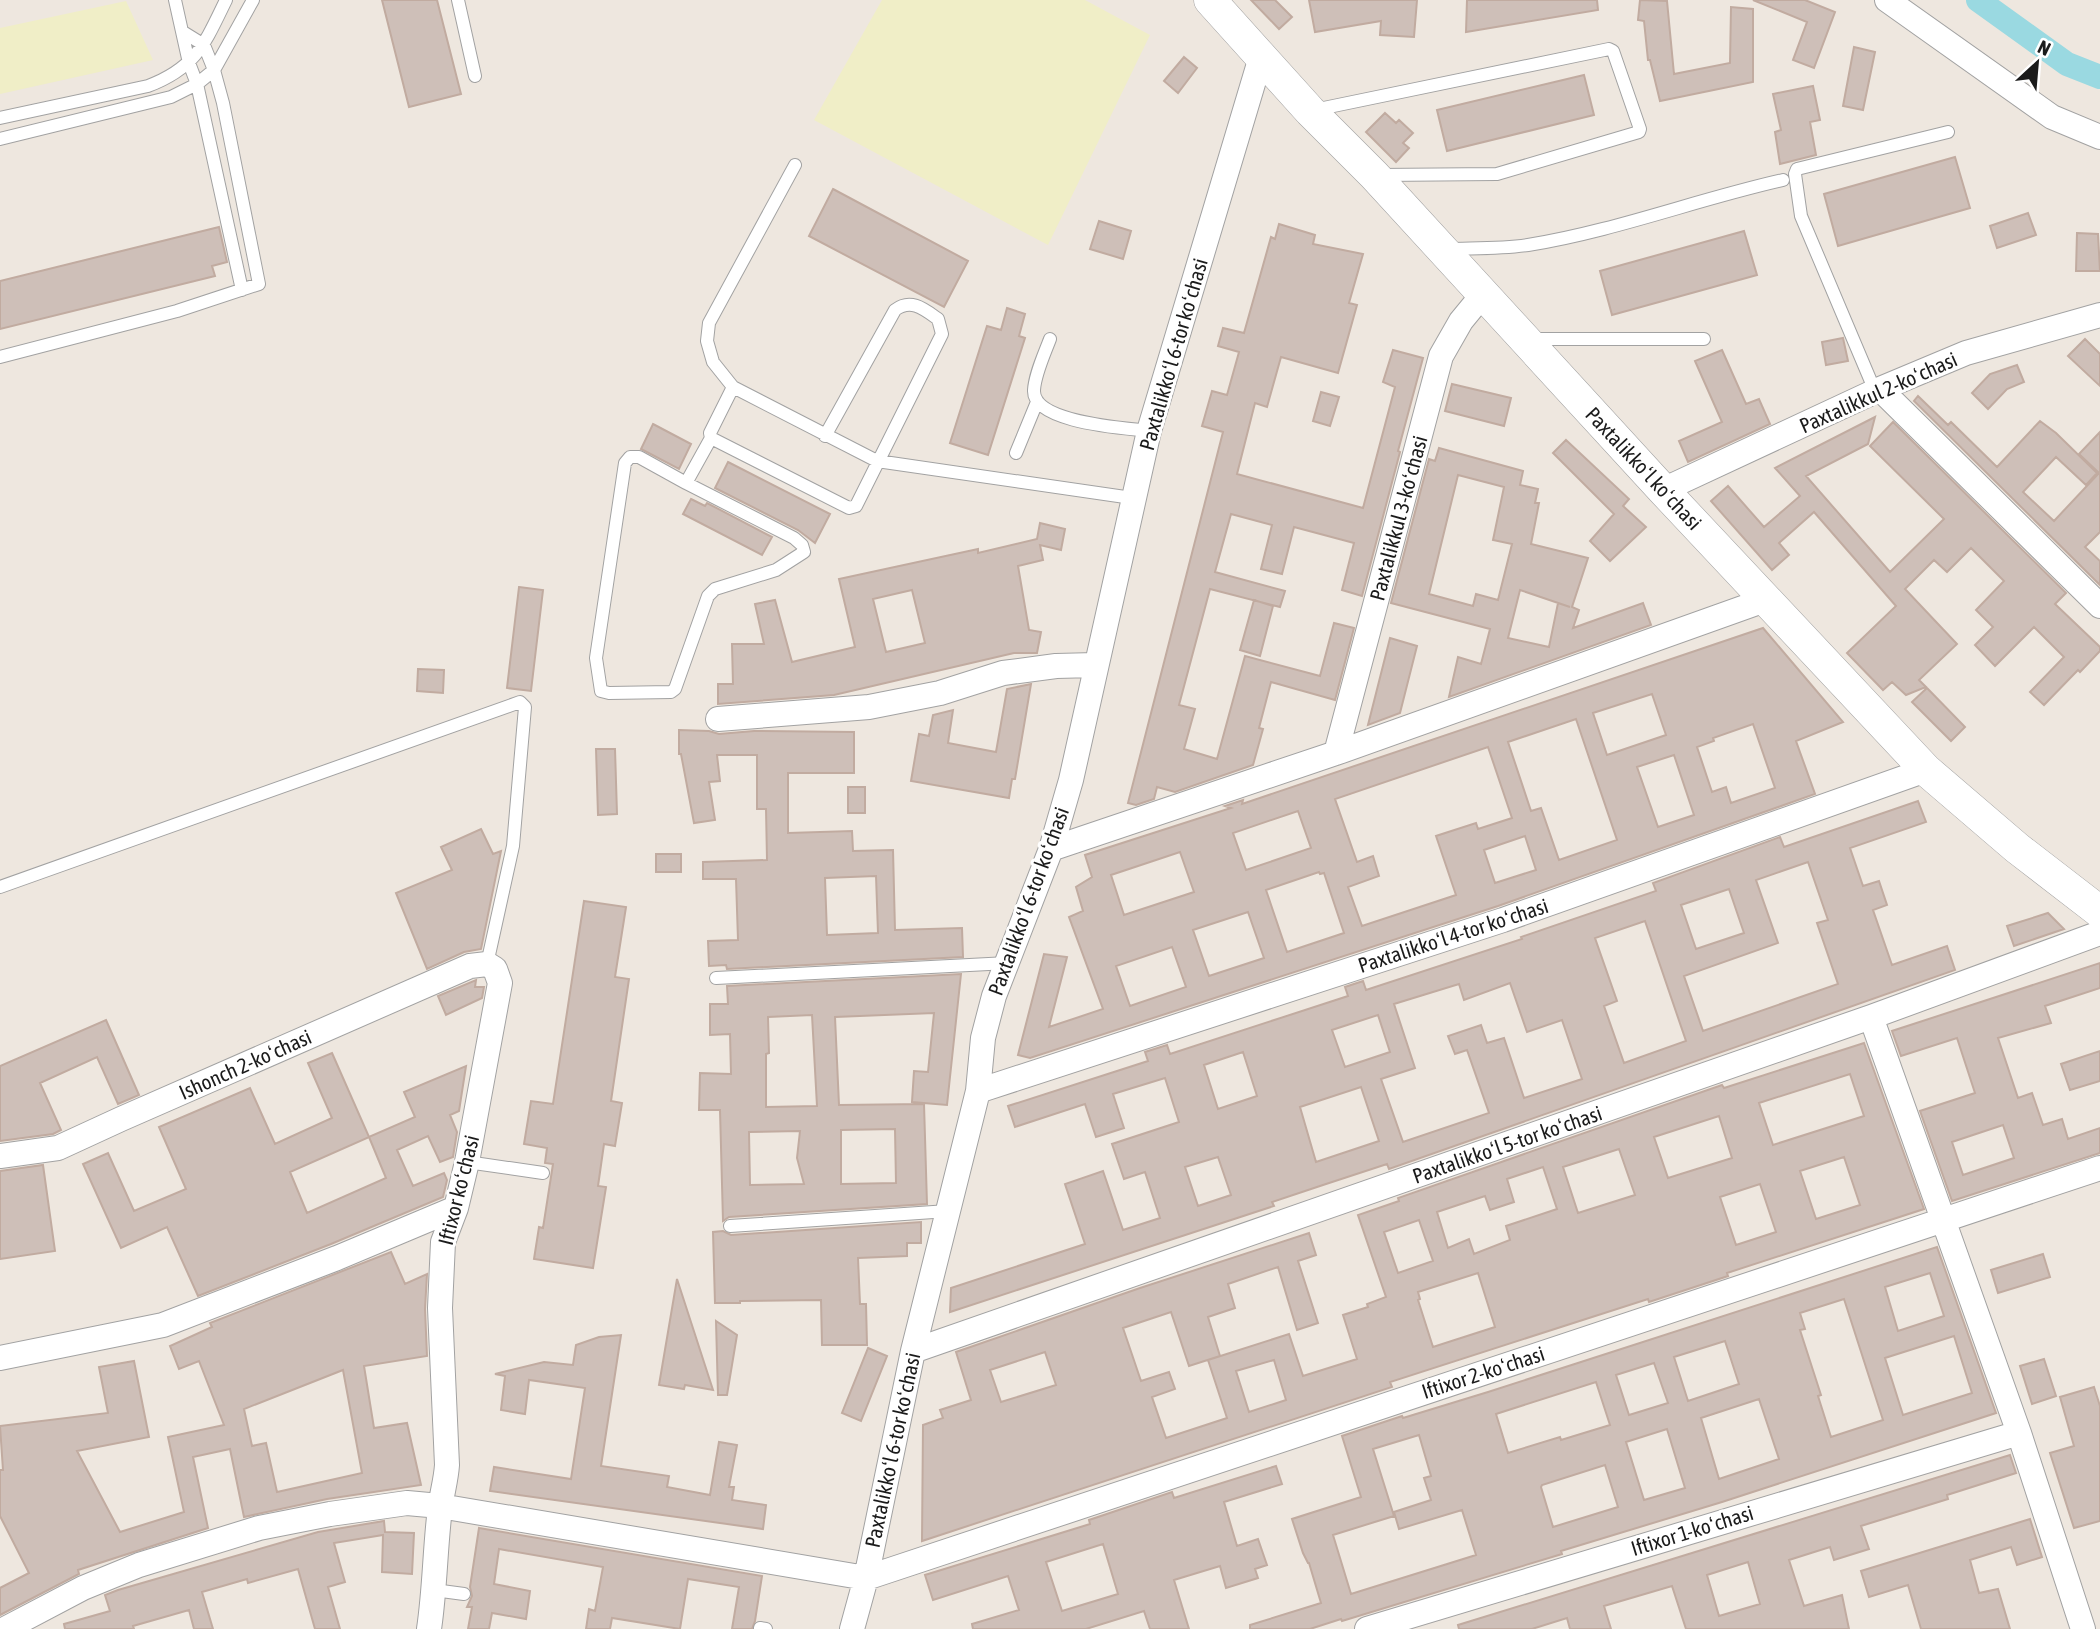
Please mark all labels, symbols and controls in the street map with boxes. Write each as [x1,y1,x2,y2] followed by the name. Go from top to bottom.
[2002,28,2072,98] north arrow
[2035,35,2054,60] text: N
[1134,255,1212,453] street label: Paxtalikkoʻl 6-tor koʻchasi
[1796,346,1960,438] street label: Paxtalikkul 2-koʻchasi
[1581,402,1707,534] street label: Paxtalikkoʻl koʻchasi
[1364,433,1432,603] street label: Paxtalikkul 3-koʻchasi
[983,804,1073,998] street label: Paxtalikkoʻl 6-tor koʻchasi
[1355,893,1551,977] street label: Paxtalikkoʻl 4-tor koʻchasi
[175,1024,315,1104] street label: Ishonch 2-koʻchasi
[1409,1100,1605,1188] street label: Paxtalikkoʻl 5-tor koʻchasi
[433,1132,483,1248] street label: Iftixor koʻchasi
[1419,1341,1547,1403] street label: Iftixor 2-koʻchasi
[860,1350,924,1550] street label: Paxtalikkoʻl 6-tor koʻchasi
[1628,1500,1756,1560] street label: Iftixor 1-koʻchasi

